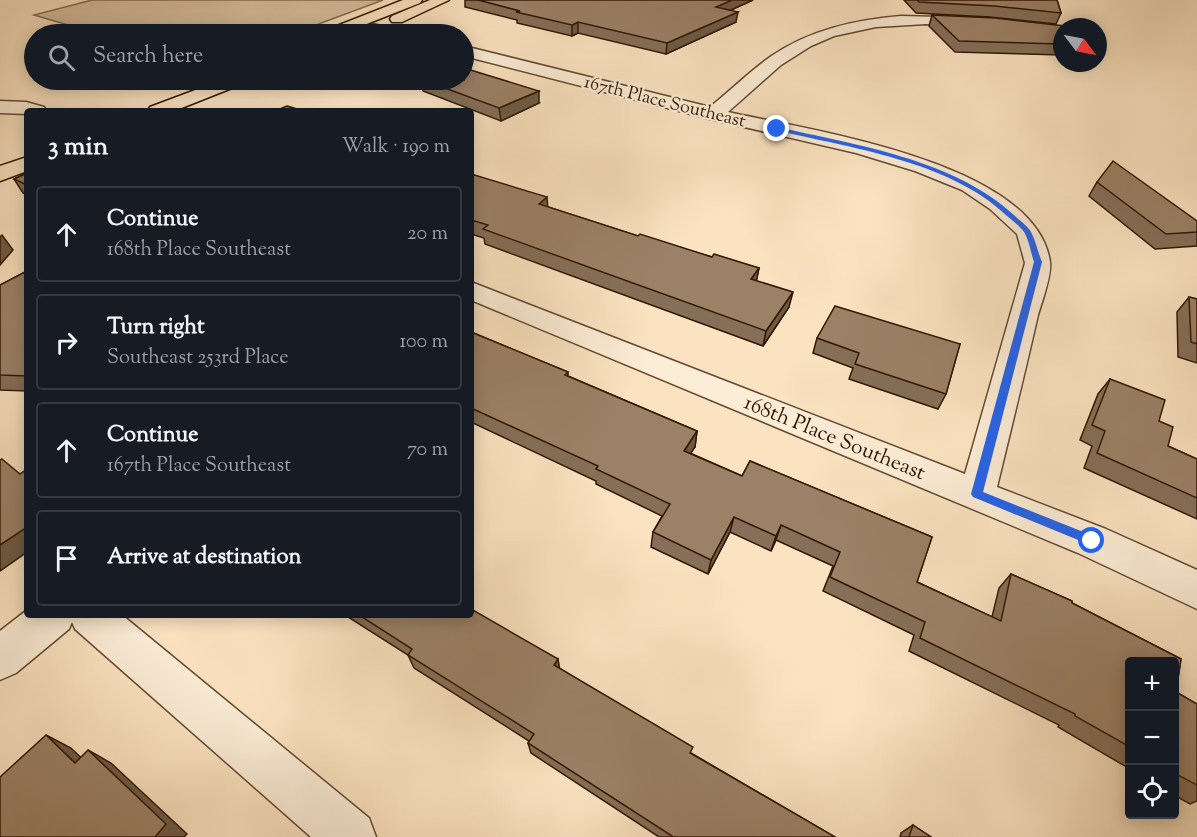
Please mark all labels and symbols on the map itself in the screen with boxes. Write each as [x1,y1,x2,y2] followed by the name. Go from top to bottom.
[1053,18,1107,72] north arrow
[581,70,748,136] street label: 167th Place Southeast
[763,115,789,141] route end
[739,389,929,489] street label: 168th Place Southeast
[1078,527,1104,553] route start

